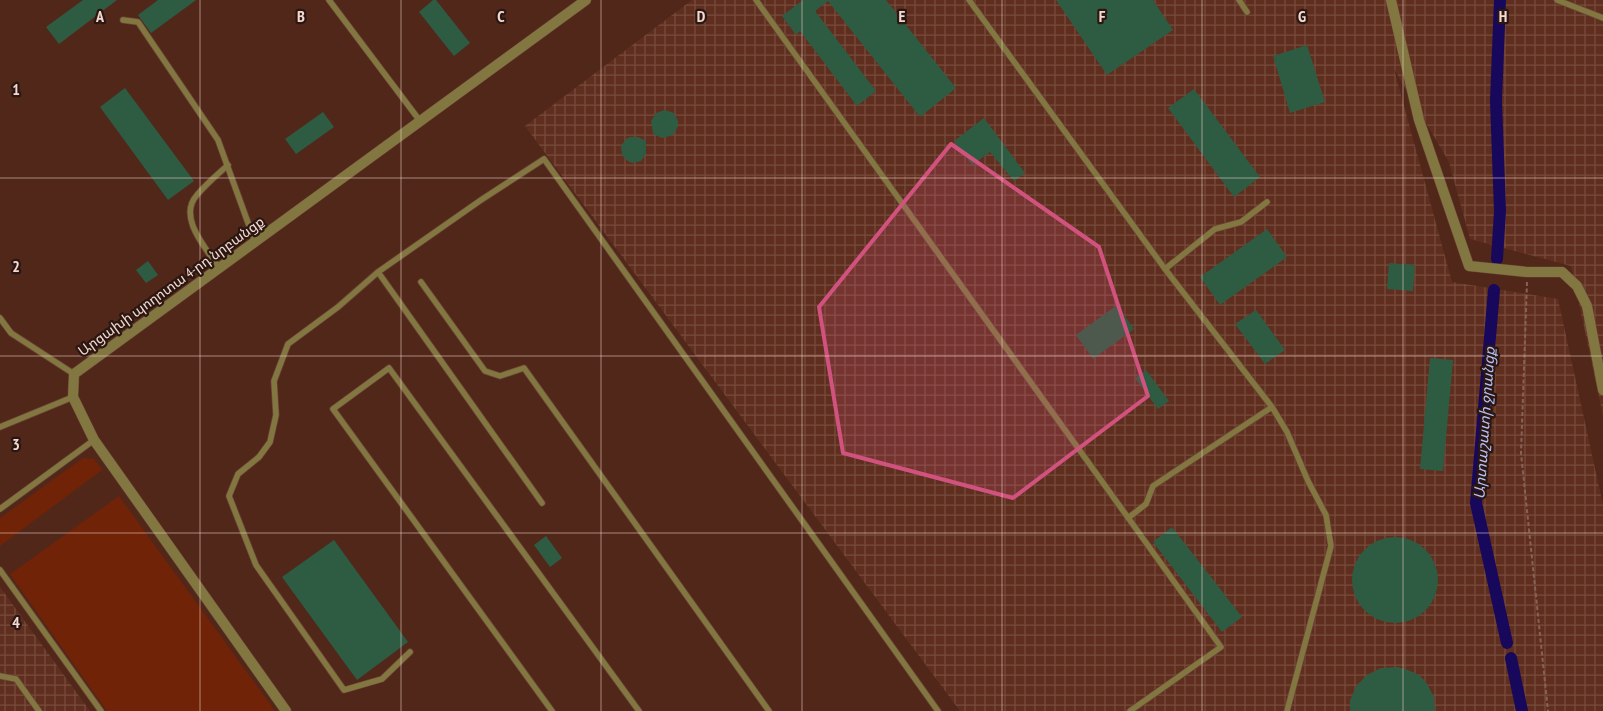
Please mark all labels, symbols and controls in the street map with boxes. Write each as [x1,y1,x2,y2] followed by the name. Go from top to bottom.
[95,6,105,26] text: A
[297,6,305,26] text: B
[497,6,505,26] text: C
[697,6,706,26] text: D
[899,6,906,26] text: E
[1099,6,1106,26] text: F
[1298,6,1306,26] text: G
[1499,6,1507,26] text: H
[12,79,20,99] text: 1
[74,212,268,360] street label: Արցախի պողոտա 4-րդ նրբանցք
[12,256,20,276] text: 2
[1469,345,1499,500] water label: Արտաշատի ջրանցք
[12,434,20,454] text: 3
[12,612,20,632] text: 4

